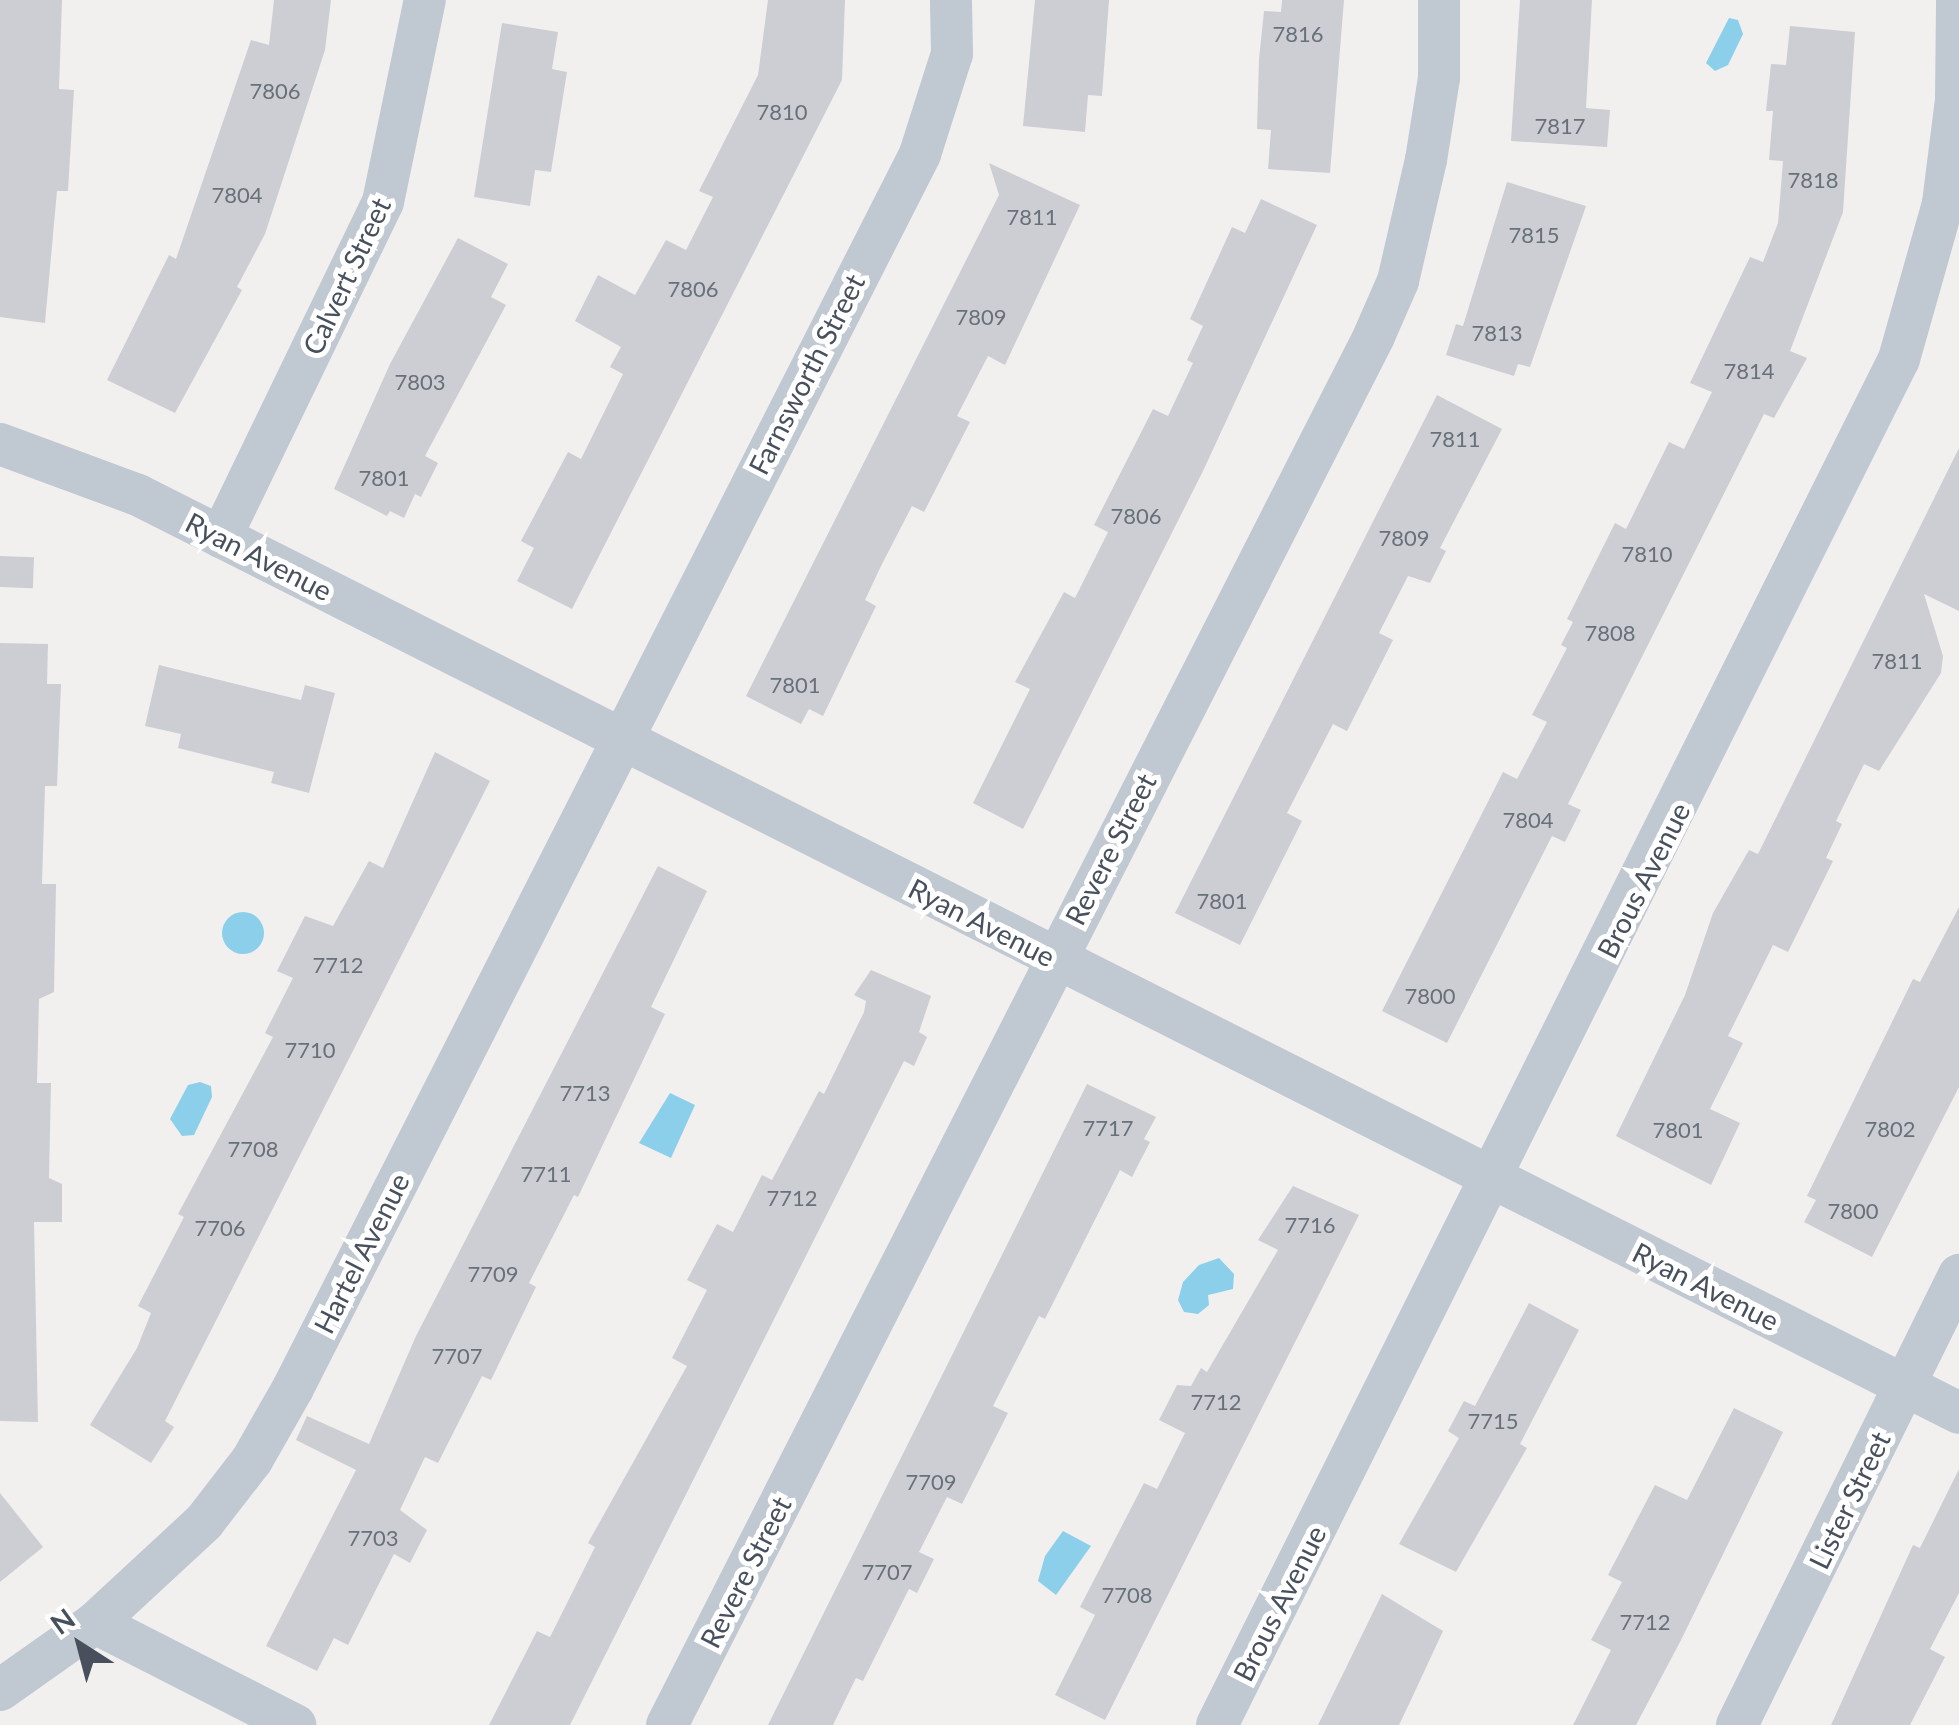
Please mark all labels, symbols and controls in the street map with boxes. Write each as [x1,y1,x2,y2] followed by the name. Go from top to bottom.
[1272,21,1324,47] house number: 7816
[249,78,301,104] house number: 7806
[756,99,808,125] house number: 7810
[1534,113,1586,139] house number: 7817
[1787,167,1839,193] house number: 7818
[211,182,263,208] house number: 7804
[295,192,397,360] street label: Calvert Street
[1006,204,1058,230] house number: 7811
[1508,222,1560,248] house number: 7815
[741,268,871,480] street label: Farnsworth Street
[667,276,719,302] house number: 7806
[955,304,1007,330] house number: 7809
[1471,320,1523,346] house number: 7813
[1723,358,1775,384] house number: 7814
[394,369,446,395] house number: 7803
[1429,426,1481,452] house number: 7811
[358,465,410,491] house number: 7801
[1110,503,1162,529] house number: 7806
[180,505,338,607] street label: Ryan Avenue
[1378,525,1430,551] house number: 7809
[1621,541,1673,567] house number: 7810
[1584,620,1636,646] house number: 7808
[1871,648,1923,674] house number: 7811
[769,672,821,698] house number: 7801
[1058,768,1162,930] street label: Revere Street
[1589,796,1697,964] street label: Brous Avenue
[1502,807,1554,833] house number: 7804
[903,871,1061,973] street label: Ryan Avenue
[1196,888,1248,914] house number: 7801
[312,952,364,978] house number: 7712
[1404,983,1456,1009] house number: 7800
[284,1037,336,1063] house number: 7710
[559,1080,611,1106] house number: 7713
[1082,1115,1134,1141] house number: 7717
[1864,1116,1916,1142] house number: 7802
[1652,1117,1704,1143] house number: 7801
[227,1136,279,1162] house number: 7708
[520,1161,572,1187] house number: 7711
[306,1167,416,1339] street label: Hartel Avenue
[766,1185,818,1211] house number: 7712
[1827,1198,1879,1224] house number: 7800
[1284,1212,1336,1238] house number: 7716
[194,1215,246,1241] house number: 7706
[1627,1235,1785,1337] street label: Ryan Avenue
[467,1261,519,1287] house number: 7709
[431,1343,483,1369] house number: 7707
[1190,1389,1242,1415] house number: 7712
[1467,1408,1519,1434] house number: 7715
[1801,1426,1897,1574] street label: Lister Street
[905,1469,957,1495] house number: 7709
[693,1491,797,1653] street label: Revere Street
[1225,1519,1333,1687] street label: Brous Avenue
[347,1525,399,1551] house number: 7703
[861,1559,913,1585] house number: 7707
[1101,1582,1153,1608] house number: 7708
[30,1595,130,1695] north arrow
[44,1601,81,1641] text: N
[1619,1609,1671,1635] house number: 7712

